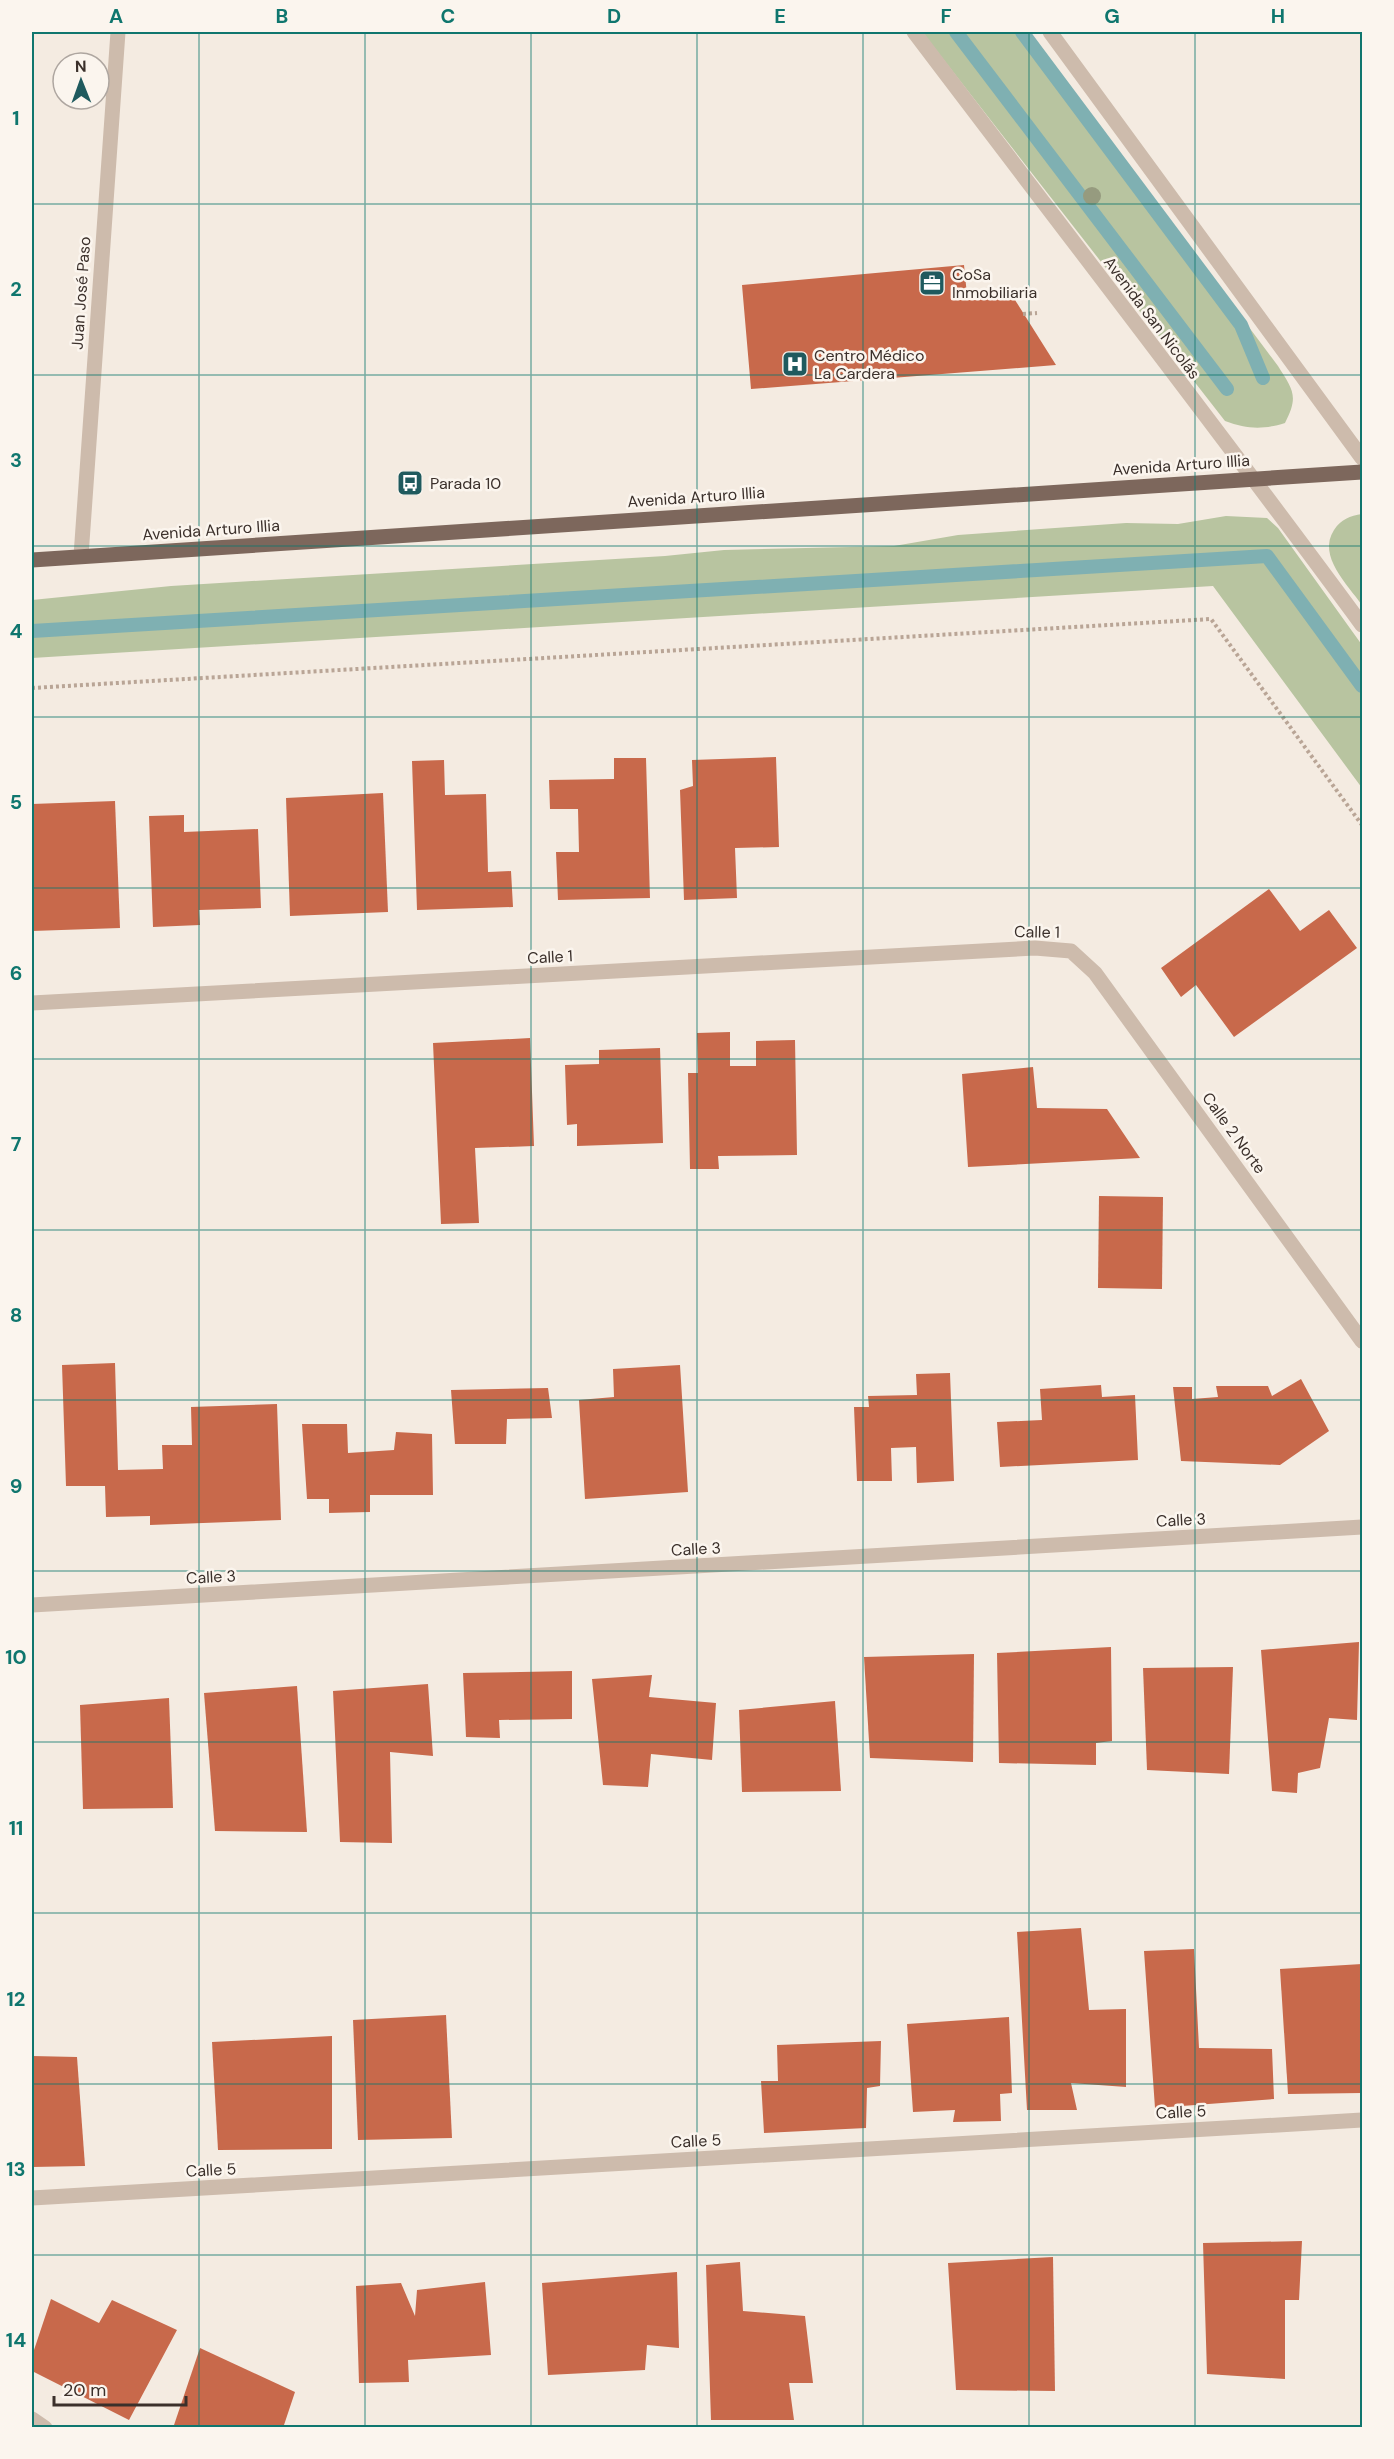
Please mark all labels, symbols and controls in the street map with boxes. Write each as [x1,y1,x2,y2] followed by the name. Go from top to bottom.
[109,3,123,29] text: A
[276,3,288,29] text: B
[441,3,455,29] text: C
[607,3,621,29] text: D
[774,3,786,29] text: E
[940,3,952,29] text: F
[1104,3,1120,29] text: G
[1271,3,1285,29] text: H
[51,51,111,111] north arrow
[75,56,87,77] text: N
[12,105,20,131] text: 1
[67,236,95,350] street label: Juan José Paso
[1099,252,1205,384] street label: Avenida San Nicolás
[952,264,1037,303] place label: CoSa Inmobiliaria
[917,268,947,298] office icon: CoSa Inmobiliaria
[10,276,22,302] text: 2
[814,345,924,384] place label: Centro Médico La Cardera
[780,349,810,379] hospital icon: Centro Médico La Cardera
[10,447,22,473] text: 3
[1112,450,1250,480] street label: Avenida Arturo Illia
[395,468,425,498] bus stop icon: Parada 10
[430,473,501,494] place label: Parada 10
[627,482,765,512] street label: Avenida Arturo Illia
[142,515,280,545] street label: Avenida Arturo Illia
[10,618,23,644] text: 4
[10,789,22,815] text: 5
[1014,921,1060,943] street label: Calle 1
[527,945,573,969] street label: Calle 1
[10,960,22,986] text: 6
[1197,1088,1271,1178] street label: Calle 2 Norte
[11,1131,22,1157] text: 7
[10,1302,22,1328] text: 8
[10,1473,22,1499] text: 9
[1155,1508,1207,1532] street label: Calle 3
[670,1537,722,1561] street label: Calle 3
[185,1565,237,1589] street label: Calle 3
[5,1644,27,1670] text: 10
[9,1815,23,1841] text: 11
[7,1986,25,2012] text: 12
[1155,2100,1207,2124] street label: Calle 5
[670,2129,722,2153] street label: Calle 5
[6,2156,26,2182] text: 13
[185,2158,237,2182] street label: Calle 5
[6,2327,26,2353] text: 14
[54,2369,186,2407] scale bar
[63,2378,106,2402] text: 20 m

